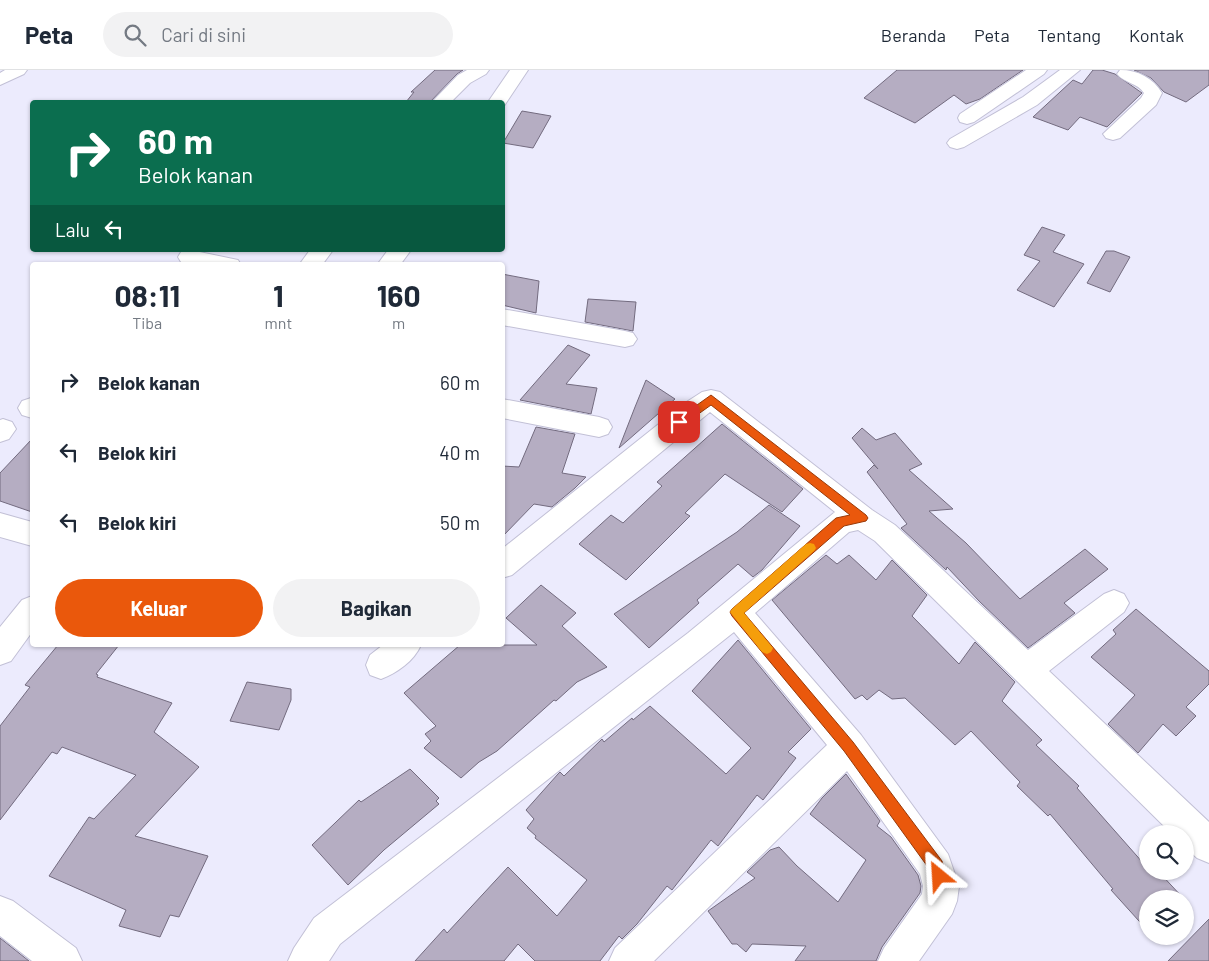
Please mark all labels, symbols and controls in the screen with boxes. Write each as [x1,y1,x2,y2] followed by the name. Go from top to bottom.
[103,12,453,57] search box
[25,20,73,49] text: Peta
[121,21,149,49] icon: search
[161,23,246,46] text: Cari di sini
[881,24,946,46] text: Beranda
[974,24,1010,46] text: Peta
[1038,24,1101,46] text: Tentang
[1129,24,1184,46] text: Kontak
[138,119,213,161] text: 60 m
[55,120,120,185] icon: right
[138,161,253,187] text: Belok kanan
[100,215,128,243] icon: left
[55,218,90,241] text: Lalu
[114,277,180,313] text: 08:11
[273,277,284,313] text: 1
[377,277,421,313] text: 160
[132,313,162,332] text: Tiba
[265,313,292,332] text: mnt
[392,313,405,332] text: m
[55,368,83,396] icon: right
[98,371,200,394] text: Belok kanan
[440,371,480,394] text: 60 m
[658,401,700,443] pin
[665,408,693,436] icon: arrive
[55,438,83,466] icon: left
[98,441,176,464] text: Belok kiri
[439,441,480,464] text: 40 m
[55,508,83,536] icon: left
[98,511,176,534] text: Belok kiri
[440,511,480,534] text: 50 m
[55,579,263,637] button: Keluar
[273,579,480,637] button: Bagikan
[1139,825,1194,945] map controls
[1139,825,1194,880] button: search
[912,849,964,901] position arrow
[1139,890,1194,945] button: layers

